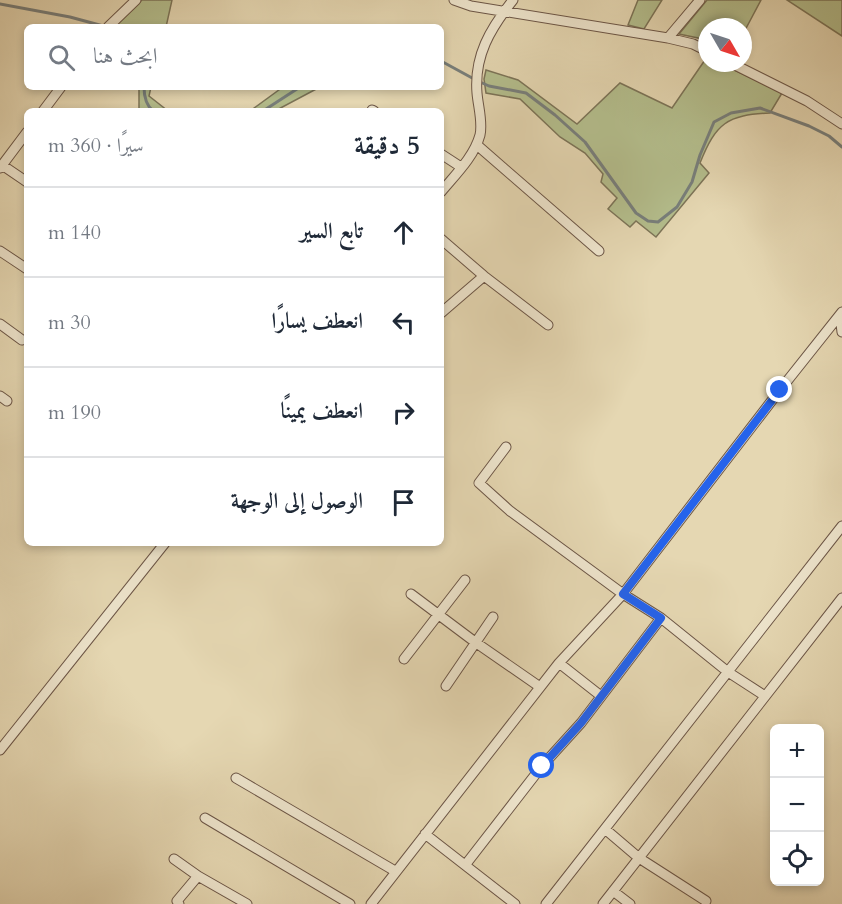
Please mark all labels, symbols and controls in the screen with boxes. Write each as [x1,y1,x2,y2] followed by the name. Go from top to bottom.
[698,18,752,72] north arrow
[24,24,444,90] search box
[45,41,78,74] icon: search
[93,41,158,71] text: ابحث هنا
[354,128,420,163] text: 5 دقيقة
[48,132,144,159] text: سيرًا · 360 m
[300,216,363,246] text: تابع السير
[387,216,420,249] icon: ahead
[48,219,101,246] text: 140 m
[272,306,363,336] text: انعطف يسارًا
[387,306,420,339] icon: left
[48,309,91,336] text: 30 m
[766,376,792,402] route end
[280,396,363,426] text: انعطف يمينًا
[387,396,420,429] icon: right
[48,399,101,426] text: 190 m
[231,486,363,516] text: الوصول إلى الوجهة
[387,486,420,519] icon: arrive
[770,724,824,886] map controls
[770,724,824,778] button: +
[528,752,554,778] route start
[770,778,824,832] button: −
[770,832,824,886] button: locate

